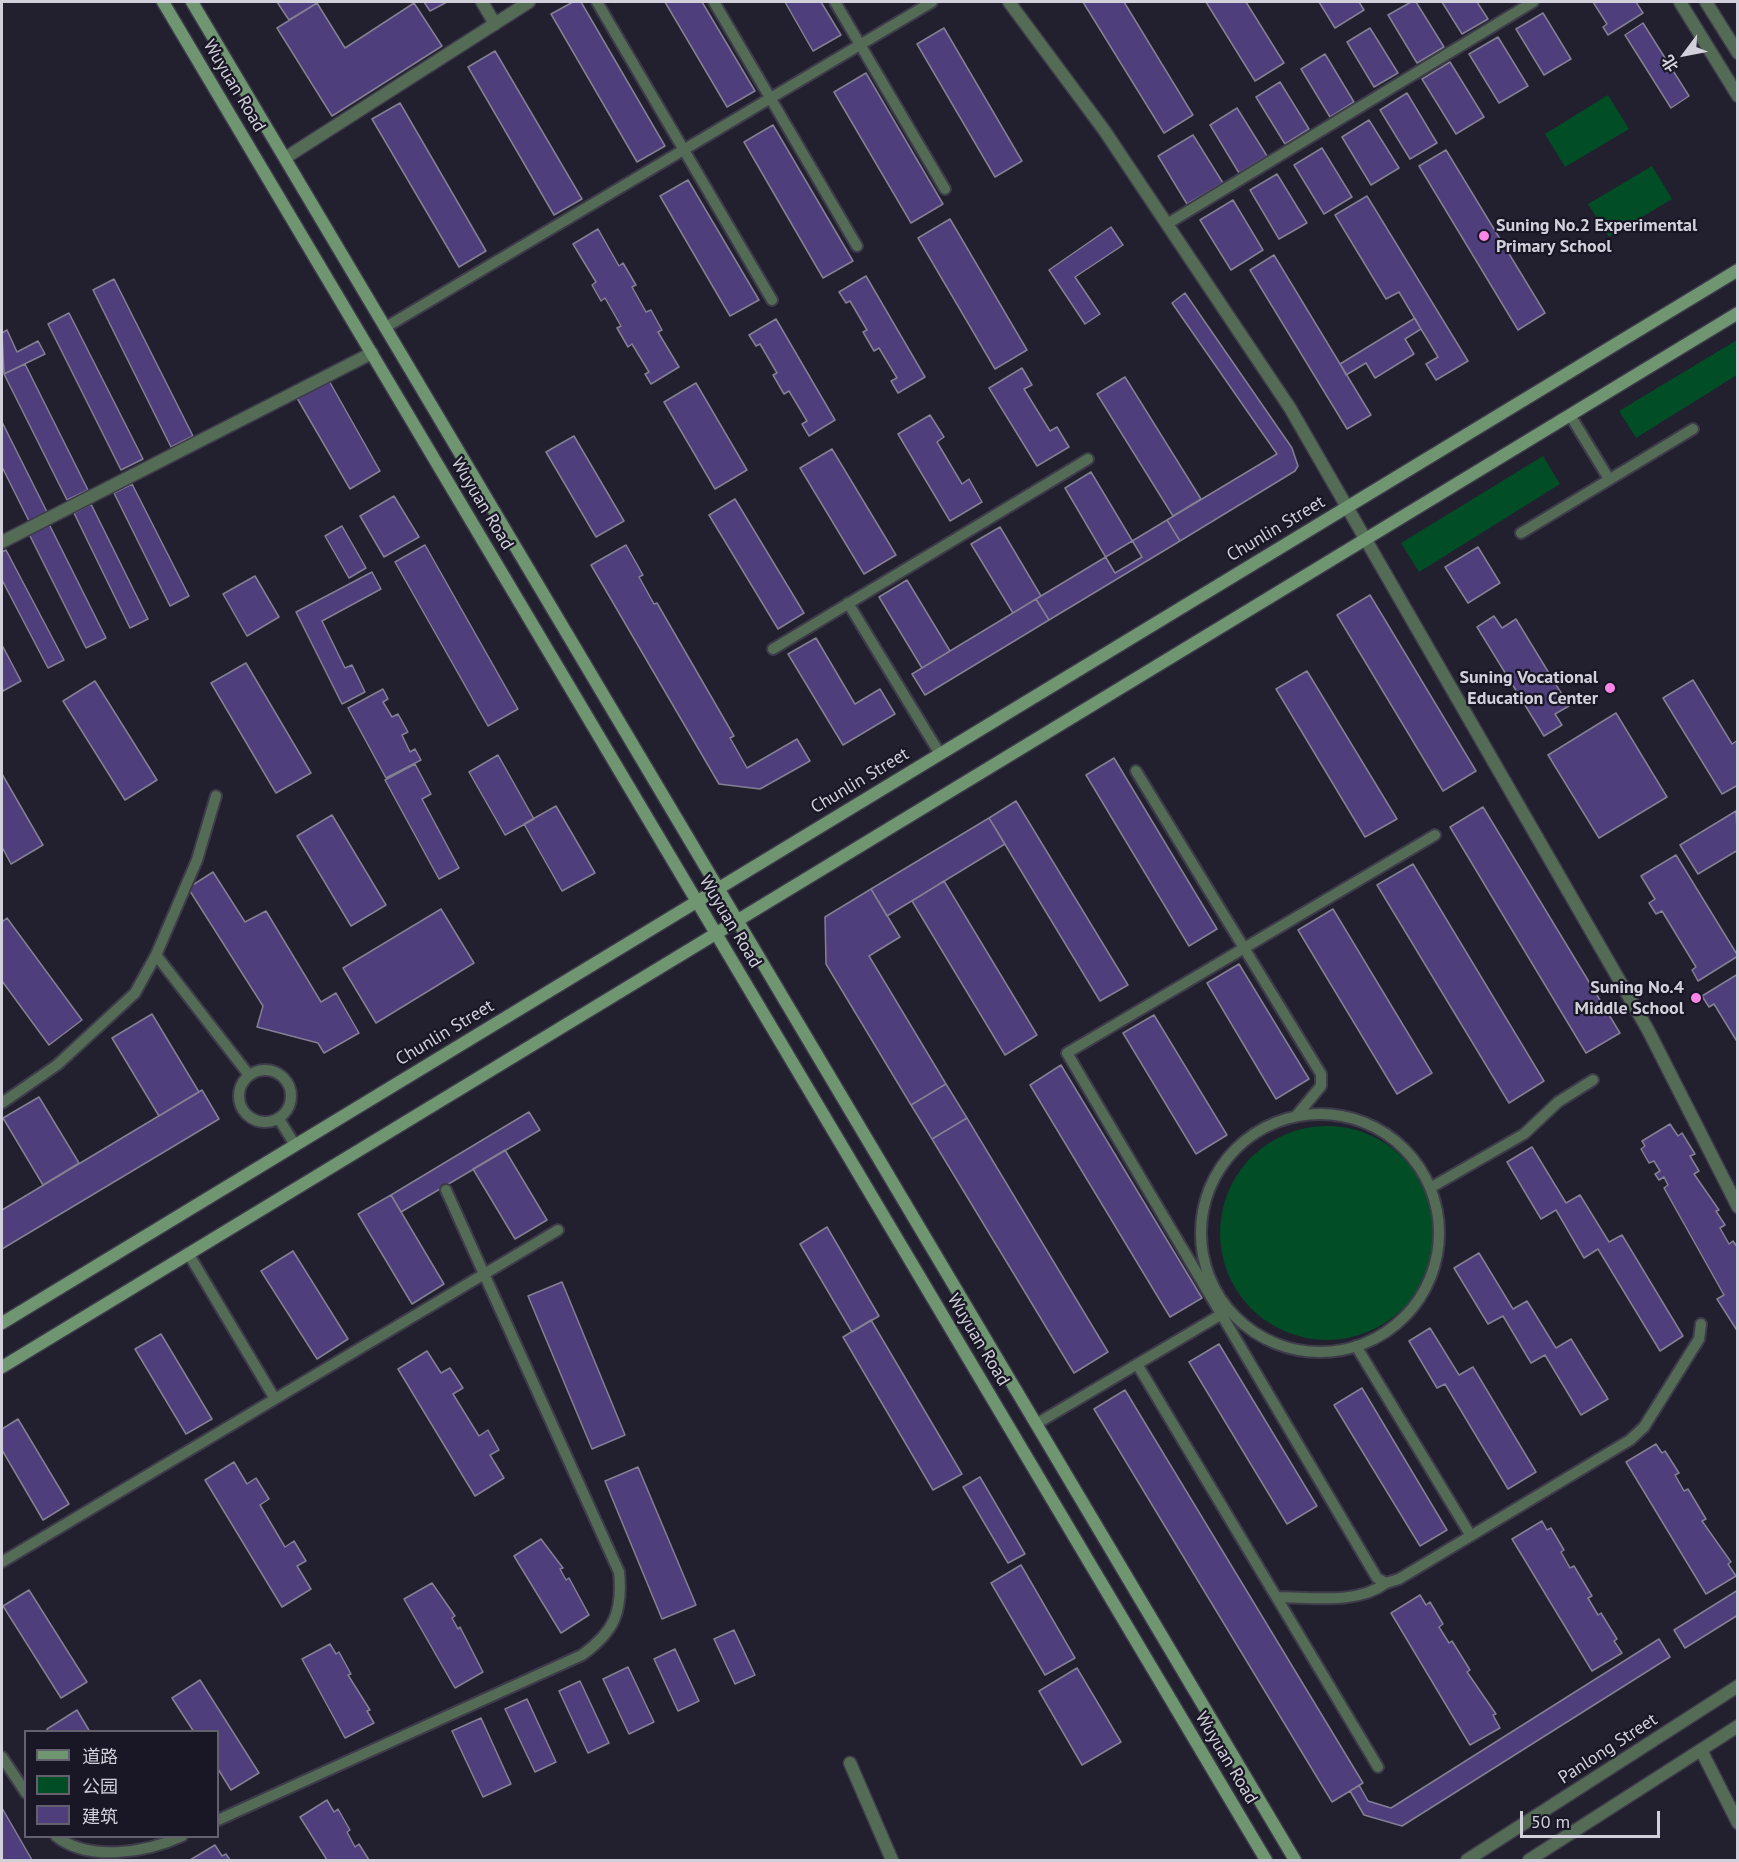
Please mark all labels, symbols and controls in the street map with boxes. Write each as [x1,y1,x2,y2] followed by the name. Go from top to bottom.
[1655,24,1715,84] north arrow
[198,36,270,136] street label: Wuyuan Road
[1657,51,1682,76] text: 北
[1496,215,1697,258] place label: Suning No.2 Experimental Primary School
[1477,229,1491,243] marker: Suning No.2 Experimental Primary School
[446,454,518,554] street label: Wuyuan Road
[1223,491,1329,567] street label: Chunlin Street
[1459,667,1598,710] place label: Suning Vocational Education Center
[1603,681,1617,695] marker: Suning Vocational Education Center
[807,743,913,819] street label: Chunlin Street
[694,872,766,972] street label: Wuyuan Road
[1575,977,1684,1020] place label: Suning No.4 Middle School
[1689,991,1703,1005] marker: Suning No.4 Middle School
[392,995,498,1071] street label: Chunlin Street
[942,1290,1014,1390] street label: Wuyuan Road
[1190,1708,1262,1808] street label: Wuyuan Road
[1555,1709,1661,1789] street label: Panlong Street
[24,1730,219,1838] legend
[82,1745,118,1768] text: 道路
[82,1775,118,1798] text: 公园
[1523,1799,1662,1837] scale bar
[82,1805,118,1828] text: 建筑
[1531,1810,1570,1833] text: 50 m

